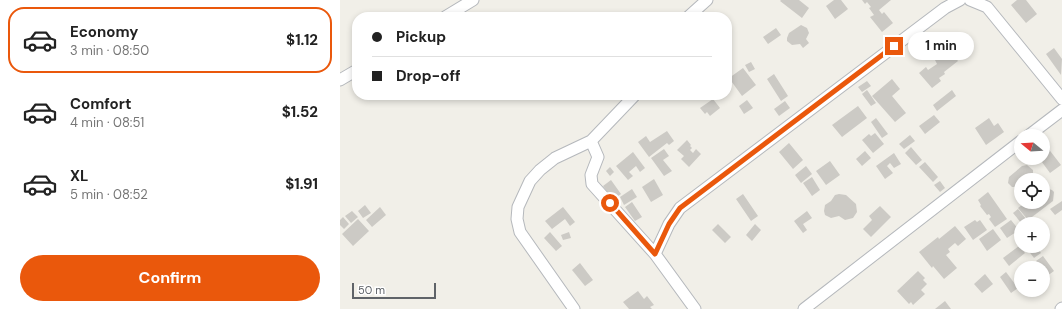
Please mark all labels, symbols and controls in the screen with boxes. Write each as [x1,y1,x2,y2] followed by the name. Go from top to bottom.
[22,22,58,58] icon: car
[70,22,138,42] text: Economy
[396,27,446,47] text: Pickup
[286,30,318,50] text: $1.12
[908,32,974,60] callout: 1 min
[885,37,903,55] route end
[925,37,957,54] text: 1 min
[70,42,149,59] text: 3 min · 08:50
[396,66,461,86] text: Drop-off
[22,94,58,130] icon: car
[70,94,131,114] text: Comfort
[282,102,318,122] text: $1.52
[70,114,144,131] text: 4 min · 08:51
[1014,129,1050,165] north arrow
[1014,129,1050,297] map controls
[22,166,58,202] icon: car
[70,166,88,186] text: XL
[1014,173,1050,209] button: locate
[285,174,318,194] text: $1.91
[70,186,148,203] text: 5 min · 08:52
[601,194,619,212] route start
[1014,217,1050,253] button: +
[20,255,320,301] button: Confirm
[1014,261,1050,297] button: −
[352,281,436,300] scale bar
[358,283,385,297] text: 50 m

